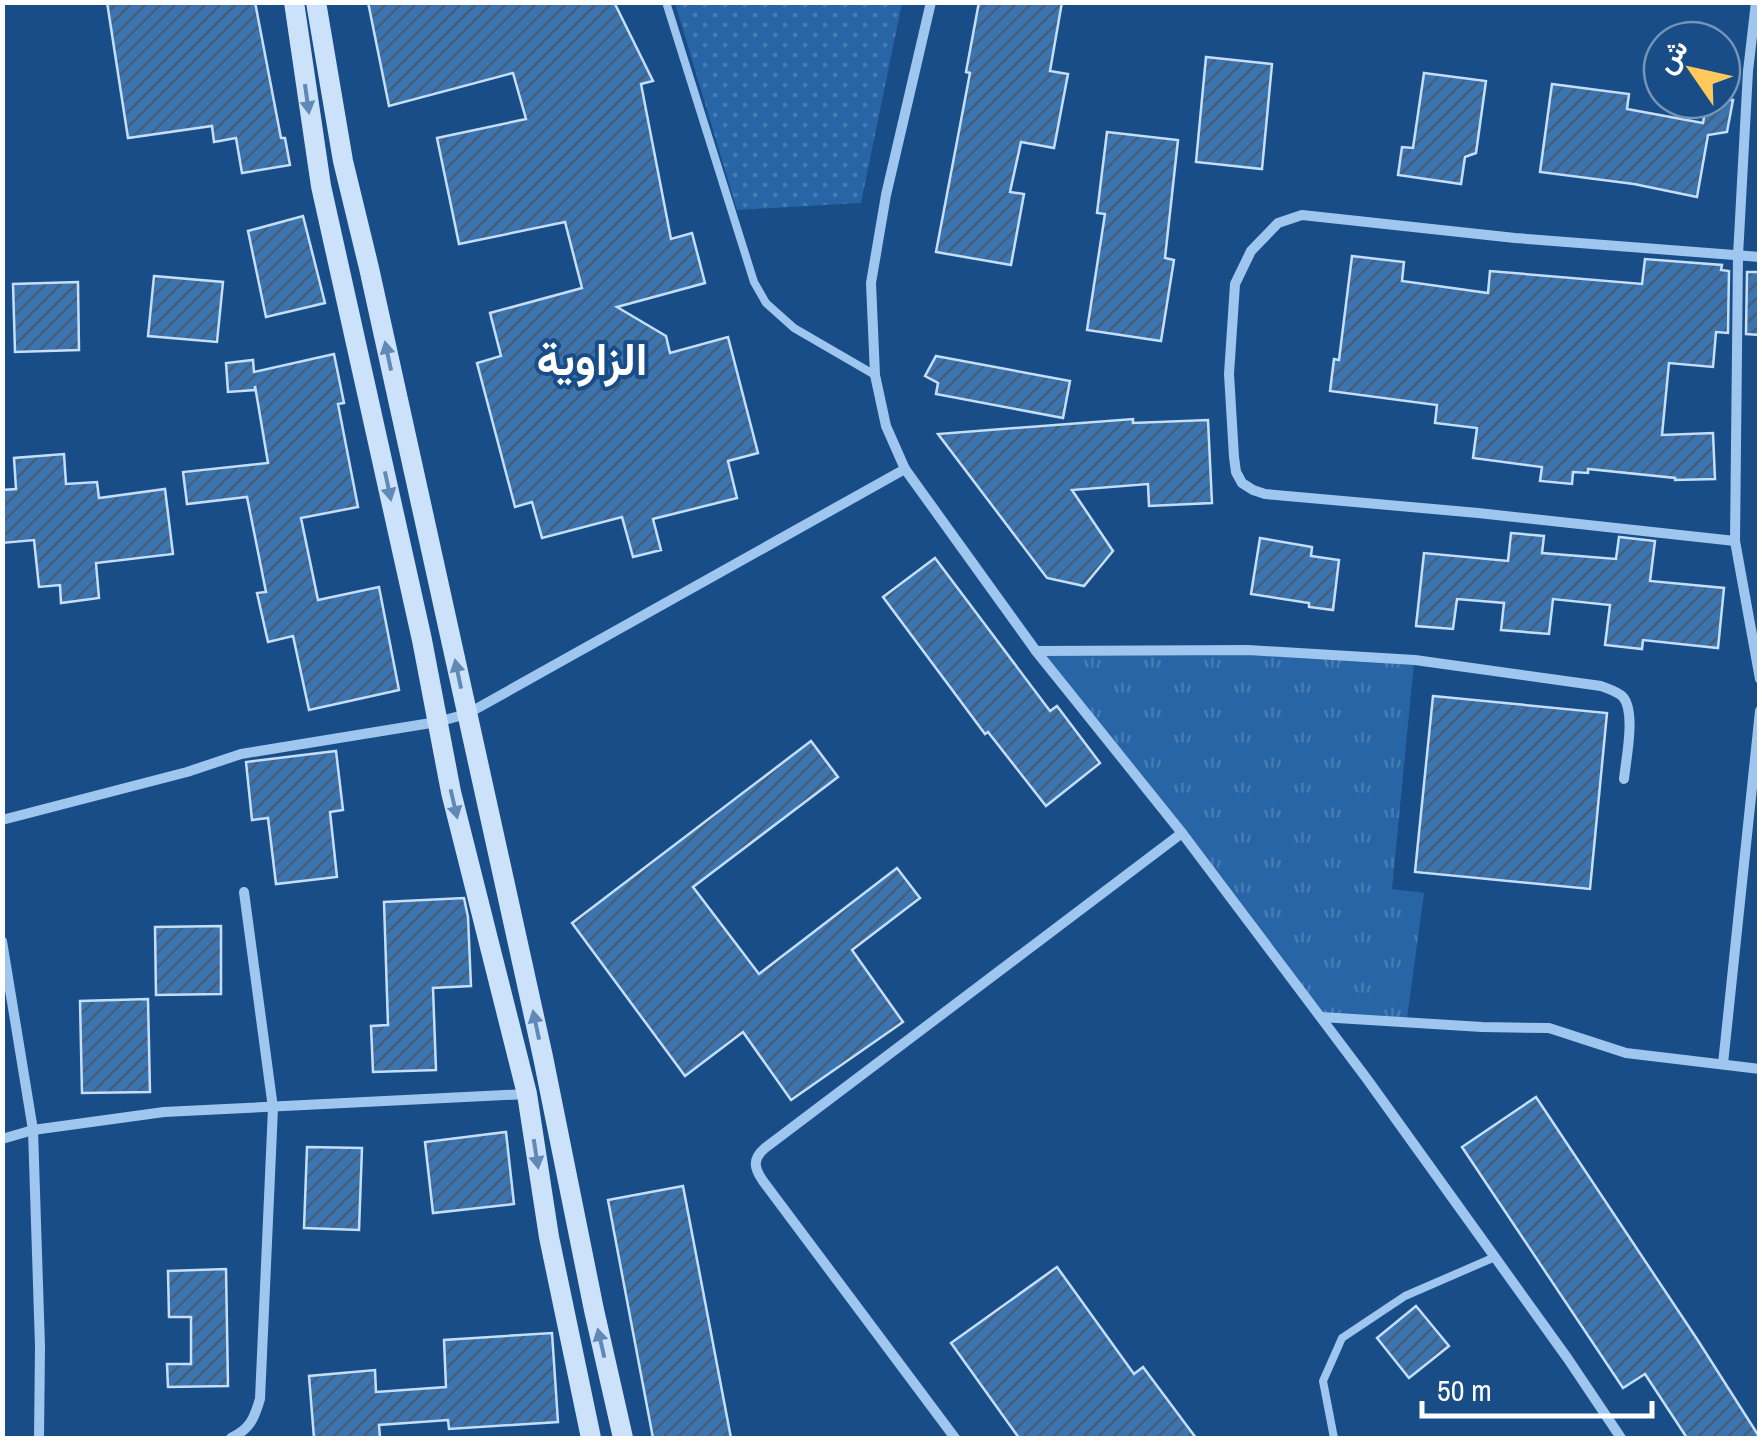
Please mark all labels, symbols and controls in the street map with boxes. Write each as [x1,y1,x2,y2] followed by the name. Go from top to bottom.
[1642,20,1742,120] north arrow
[1646,31,1696,81] text: ش
[300,84,316,115] one-way arrow
[537,328,647,389] district label: الزاوية
[380,340,395,371] one-way arrow
[381,470,396,501] one-way arrow
[450,658,465,689] one-way arrow
[446,789,462,820] one-way arrow
[527,1009,543,1040] one-way arrow
[529,1138,545,1170] one-way arrow
[593,1328,608,1359] one-way arrow
[1422,1356,1652,1418] scale bar
[1437,1370,1492,1410] text: 50 m

